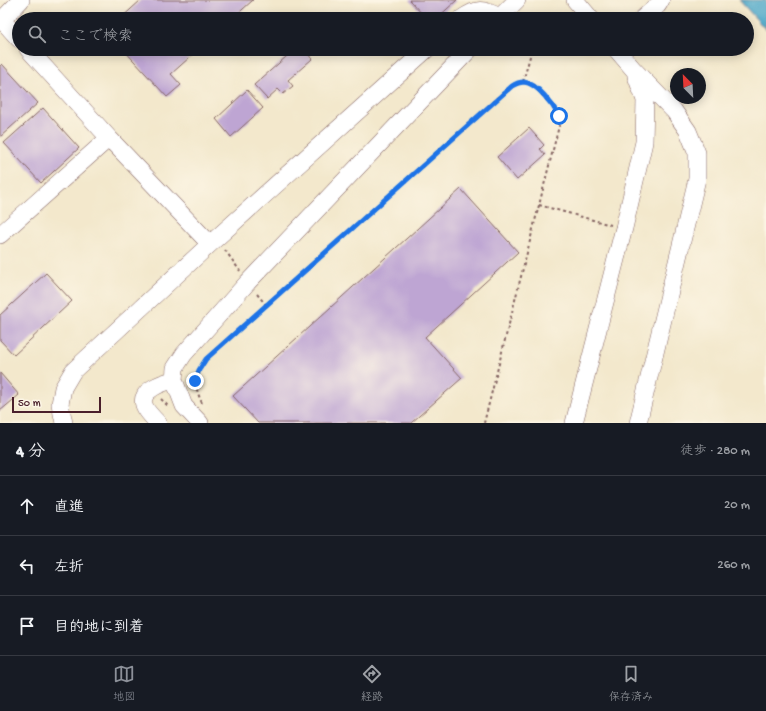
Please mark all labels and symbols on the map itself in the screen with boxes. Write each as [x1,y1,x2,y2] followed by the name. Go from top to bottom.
[670,68,706,104] north arrow
[550,107,568,125] route start
[186,372,204,390] route end
[12,395,101,414] scale bar

